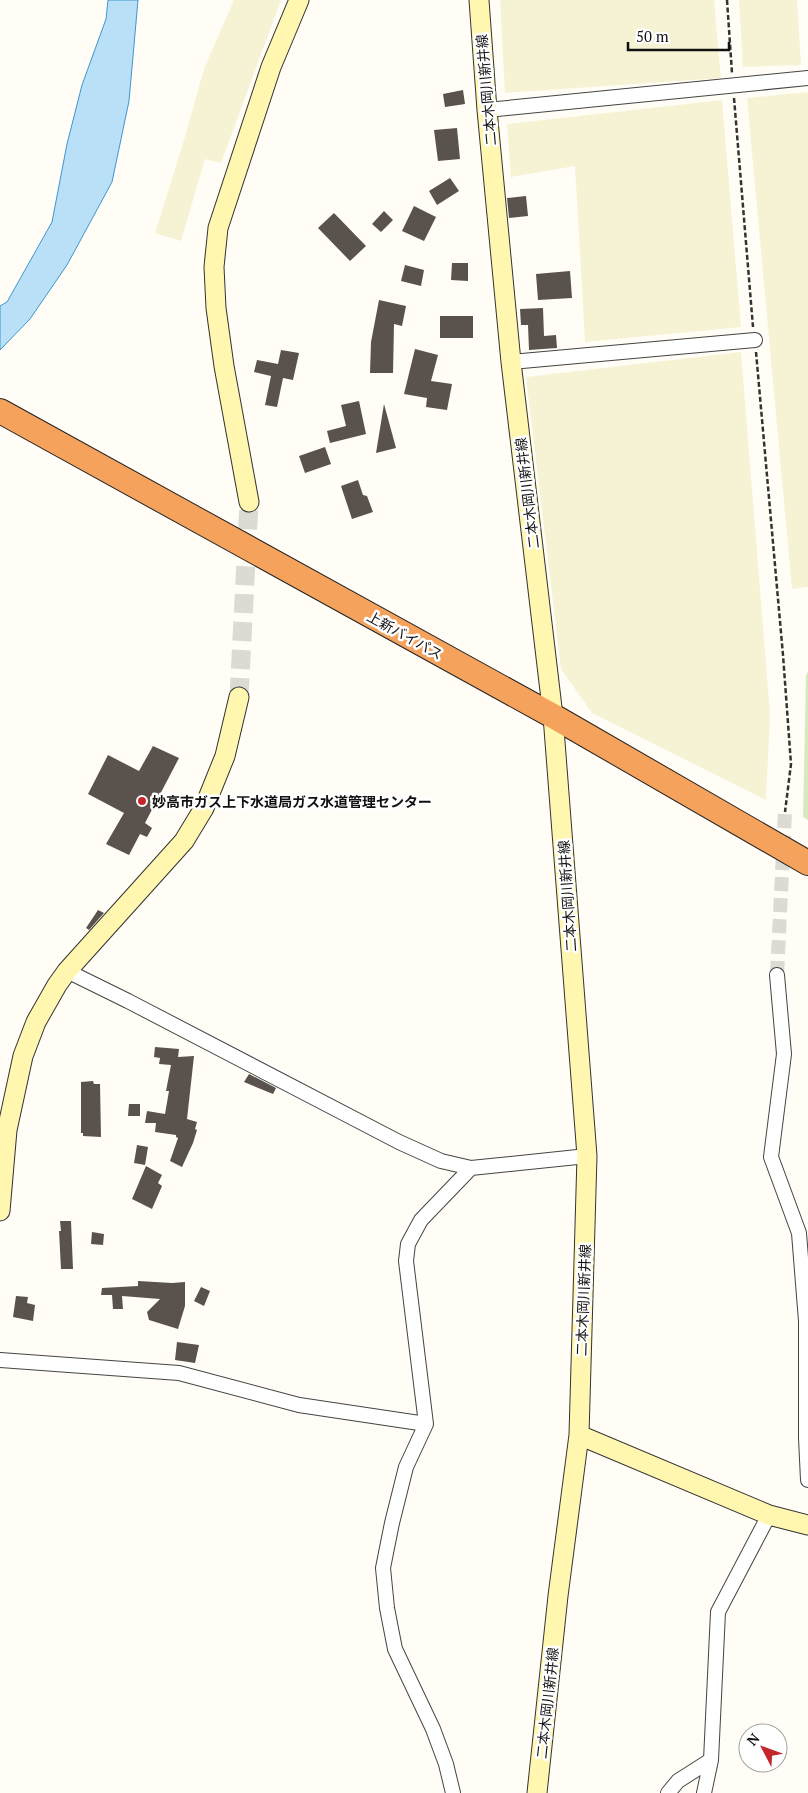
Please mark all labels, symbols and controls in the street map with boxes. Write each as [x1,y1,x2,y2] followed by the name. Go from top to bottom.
[628,20,729,52] scale bar
[636,26,669,46] text: 50 m
[472,33,500,147] street label: 二本木岡川新井線
[511,436,543,550] street label: 二本木岡川新井線
[364,606,446,664] street label: 上新バイパス
[152,792,432,811] place label: 妙高市ガス上下水道局ガス水道管理センター
[136,795,148,807] marker: 妙高市ガス上下水道局ガス水道管理センター
[554,839,580,953] street label: 二本木岡川新井線
[572,1244,594,1356] street label: 二本木岡川新井線
[532,1646,562,1760] street label: 二本木岡川新井線
[738,1723,788,1773] north arrow
[742,1729,764,1749] text: N

